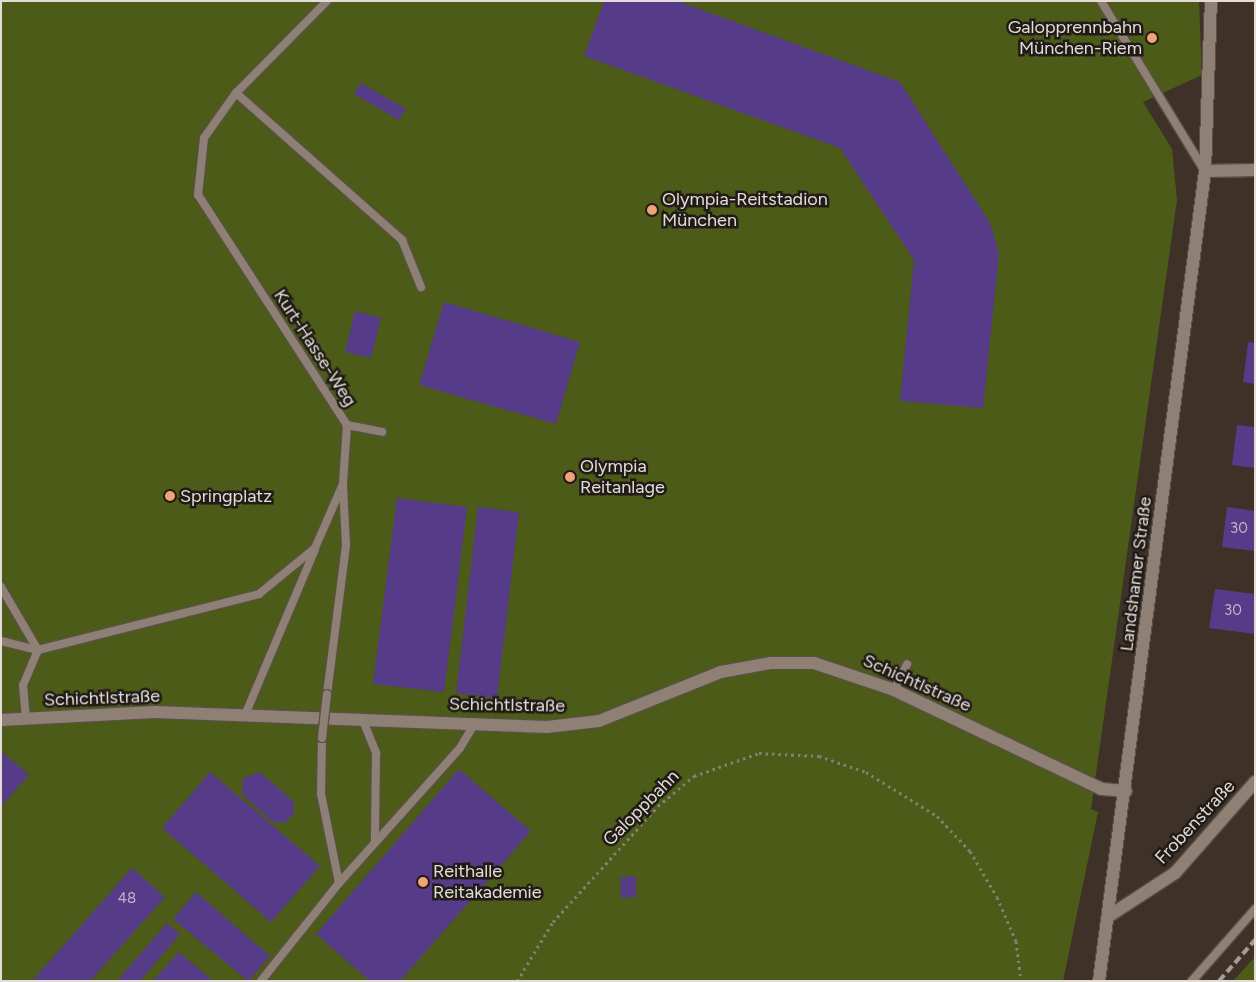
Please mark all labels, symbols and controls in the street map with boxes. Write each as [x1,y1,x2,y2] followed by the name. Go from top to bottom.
[1008,17,1142,59] place label: Galopprennbahn München-Riem
[1146,32,1158,44] marker: Galopprennbahn München-Riem
[662,189,828,232] place label: Olympia-Reitstadion München
[646,204,658,216] marker: Olympia-Reitstadion München
[269,285,361,411] street label: Kurt-Hasse-Weg
[580,456,665,498] place label: Olympia Reitanlage
[564,471,576,483] marker: Olympia Reitanlage
[180,485,272,507] place label: Springplatz
[164,490,176,502] marker: Springplatz
[1116,496,1156,652] street label: Landshamer Straße
[1230,520,1248,538] house number: 30
[1224,602,1242,620] house number: 30
[860,650,974,716] street label: Schichtlstraße
[44,685,160,711] street label: Schichtlstraße
[449,693,565,717] street label: Schichtlstraße
[599,766,683,850] street label: Galoppbahn
[1151,776,1239,868] street label: Frobenstraße
[433,861,542,904] place label: Reithalle Reitakademie
[417,876,429,888] marker: Reithalle Reitakademie
[118,890,136,908] house number: 48

